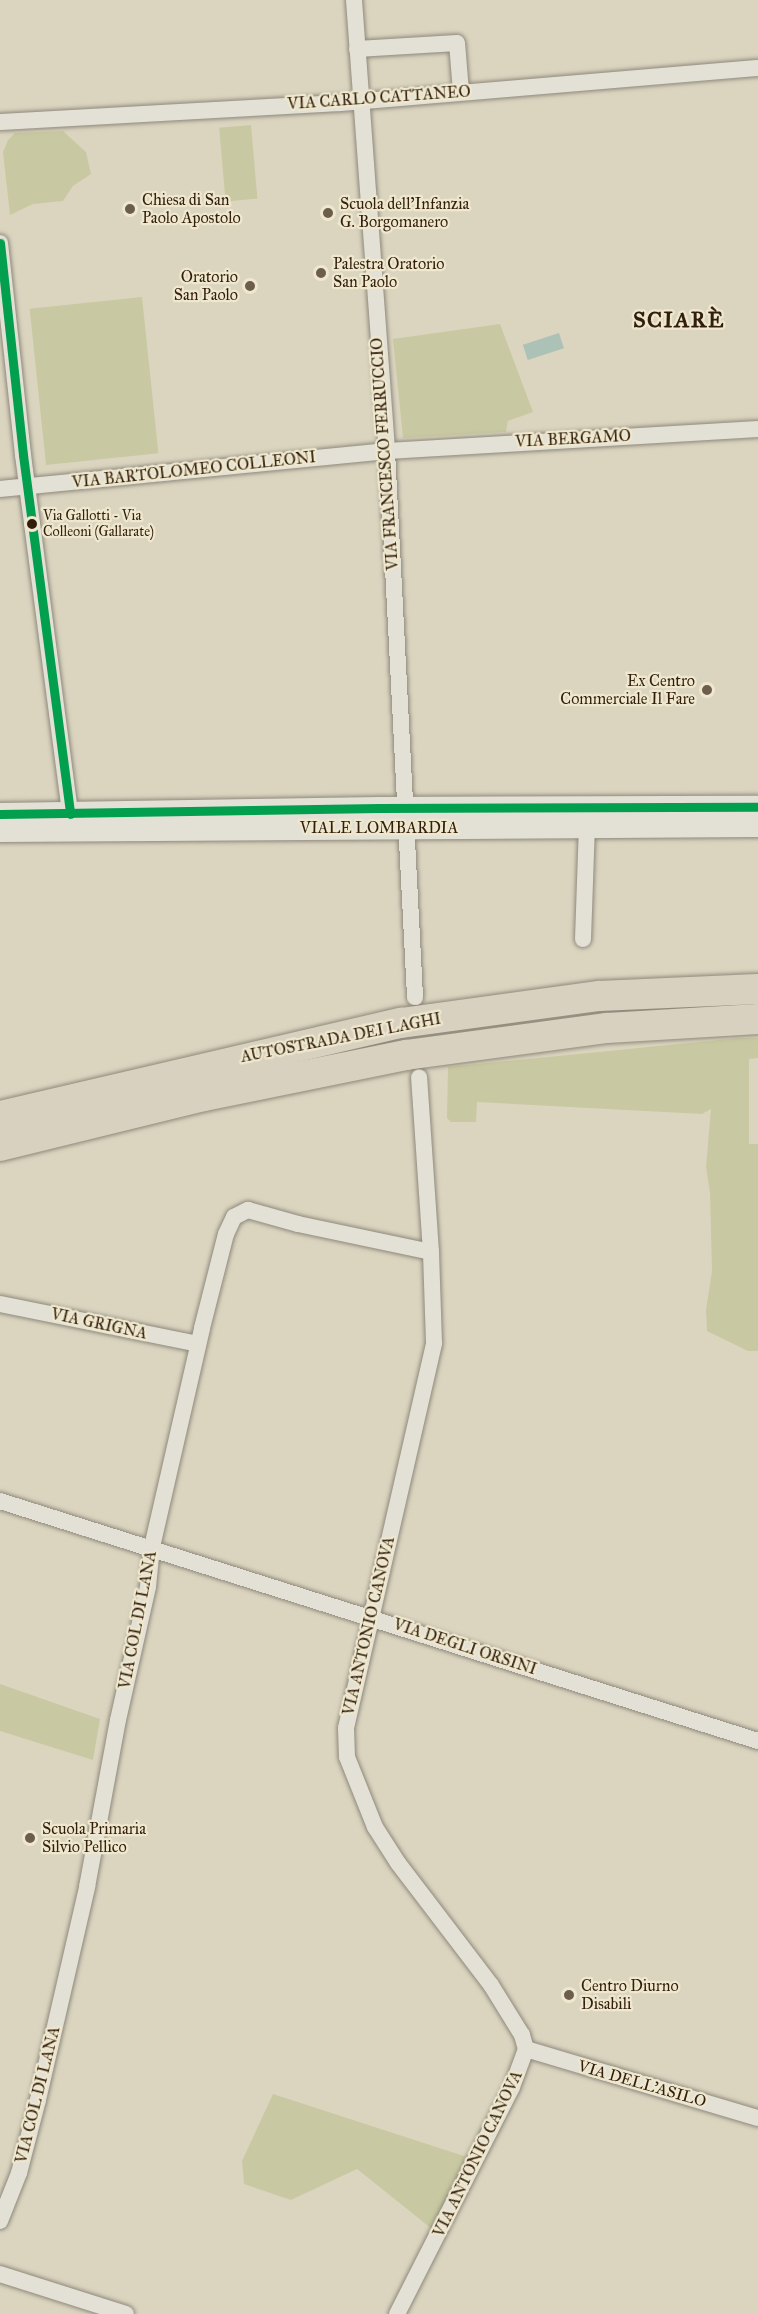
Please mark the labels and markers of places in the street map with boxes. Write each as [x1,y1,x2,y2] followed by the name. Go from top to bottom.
[142,190,241,228] place label: Chiesa di San Paolo Apostolo
[340,194,469,232] place label: Scuola dell'Infanzia G. Borgomanero
[123,202,137,216] marker: Chiesa di San Paolo Apostolo
[321,206,335,220] marker: Scuola dell'Infanzia G. Borgomanero
[333,254,445,292] place label: Palestra Oratorio San Paolo
[314,266,328,280] marker: Palestra Oratorio San Paolo
[174,267,238,305] place label: Oratorio San Paolo
[243,279,257,293] marker: Oratorio San Paolo
[43,508,154,540] place label: Via Gallotti - Via Colleoni (Gallarate)
[26,518,38,530] marker: Via Gallotti - Via Colleoni (Gallarate)
[560,671,695,709] place label: Ex Centro Commerciale Il Fare
[700,683,714,697] marker: Ex Centro Commerciale Il Fare
[42,1819,146,1857] place label: Scuola Primaria Silvio Pellico
[23,1831,37,1845] marker: Scuola Primaria Silvio Pellico
[581,1976,679,2014] place label: Centro Diurno Disabili
[562,1988,576,2002] marker: Centro Diurno Disabili

